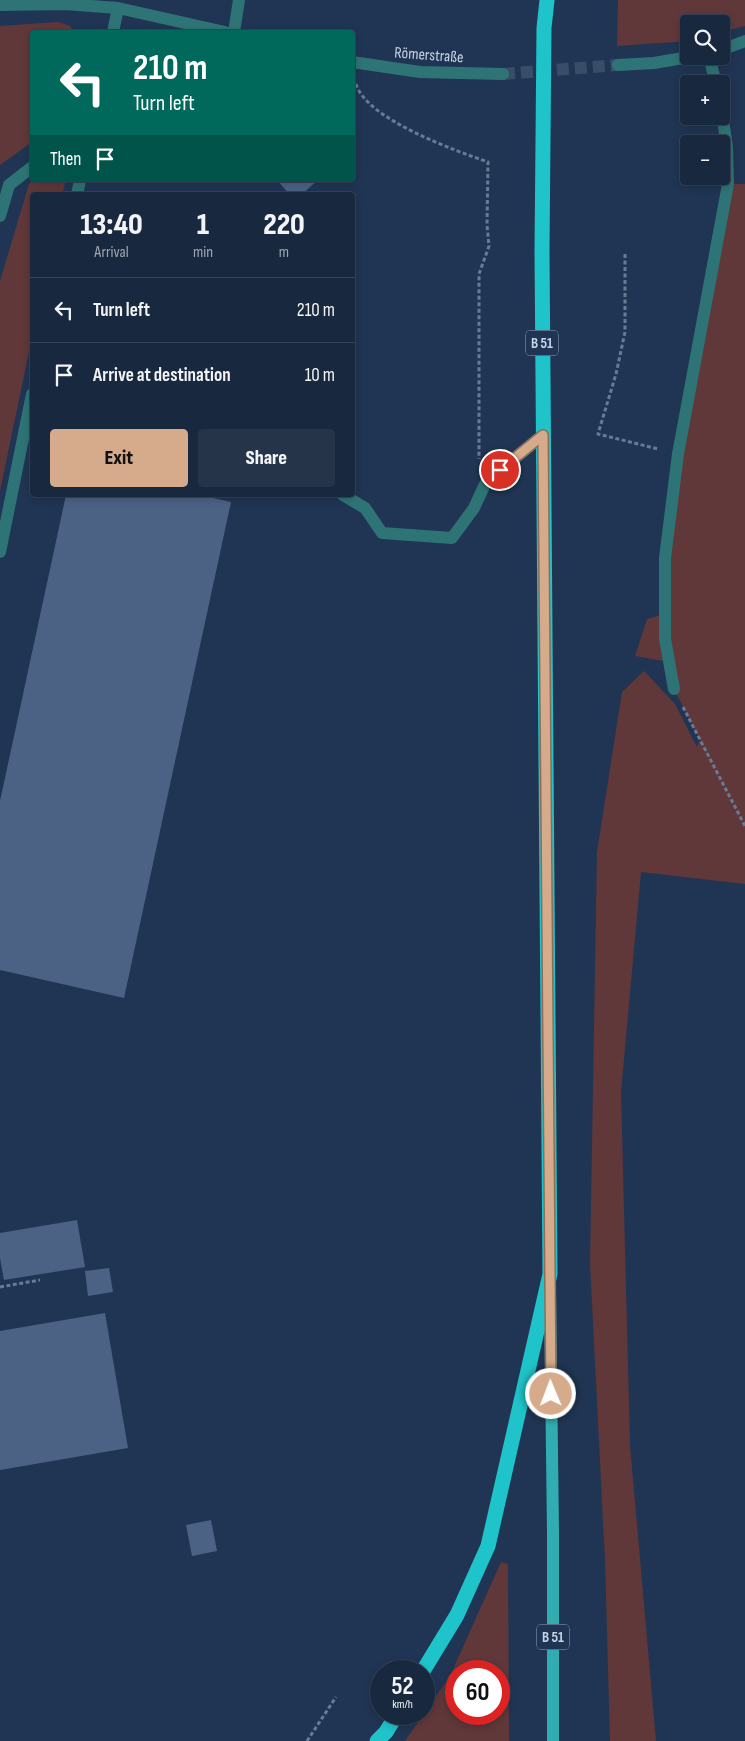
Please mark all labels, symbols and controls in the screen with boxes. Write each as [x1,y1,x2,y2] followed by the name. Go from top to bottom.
[680,15,730,185] map controls
[680,15,730,65] button: search
[394,44,464,67] street label: Römerstraße
[133,47,207,90] text: 210 m
[50,50,115,115] icon: left
[680,75,730,125] button: +
[133,90,195,117] text: Turn left
[680,135,730,185] button: −
[91,145,119,173] icon: arrive
[50,148,81,171] text: Then
[80,207,143,243] text: 13:40
[197,207,209,243] text: 1
[263,207,305,243] text: 220
[94,243,129,262] text: Arrival
[193,243,213,262] text: min
[279,243,289,262] text: m
[50,296,78,324] icon: left
[93,299,150,322] text: Turn left
[297,299,335,322] text: 210 m
[526,330,558,356] road number: B 51
[50,361,78,389] icon: arrive
[93,364,231,387] text: Arrive at destination
[305,364,335,387] text: 10 m
[50,429,188,487] button: Exit
[198,429,335,487] button: Share
[479,449,521,491] pin
[486,456,514,484] icon: arrive
[524,1367,576,1419] position arrow
[537,1624,569,1650] road number: B 51
[445,1660,510,1725] speed limit sign: 60
[392,1671,413,1702] text: 52
[392,1697,413,1712] text: km/h

